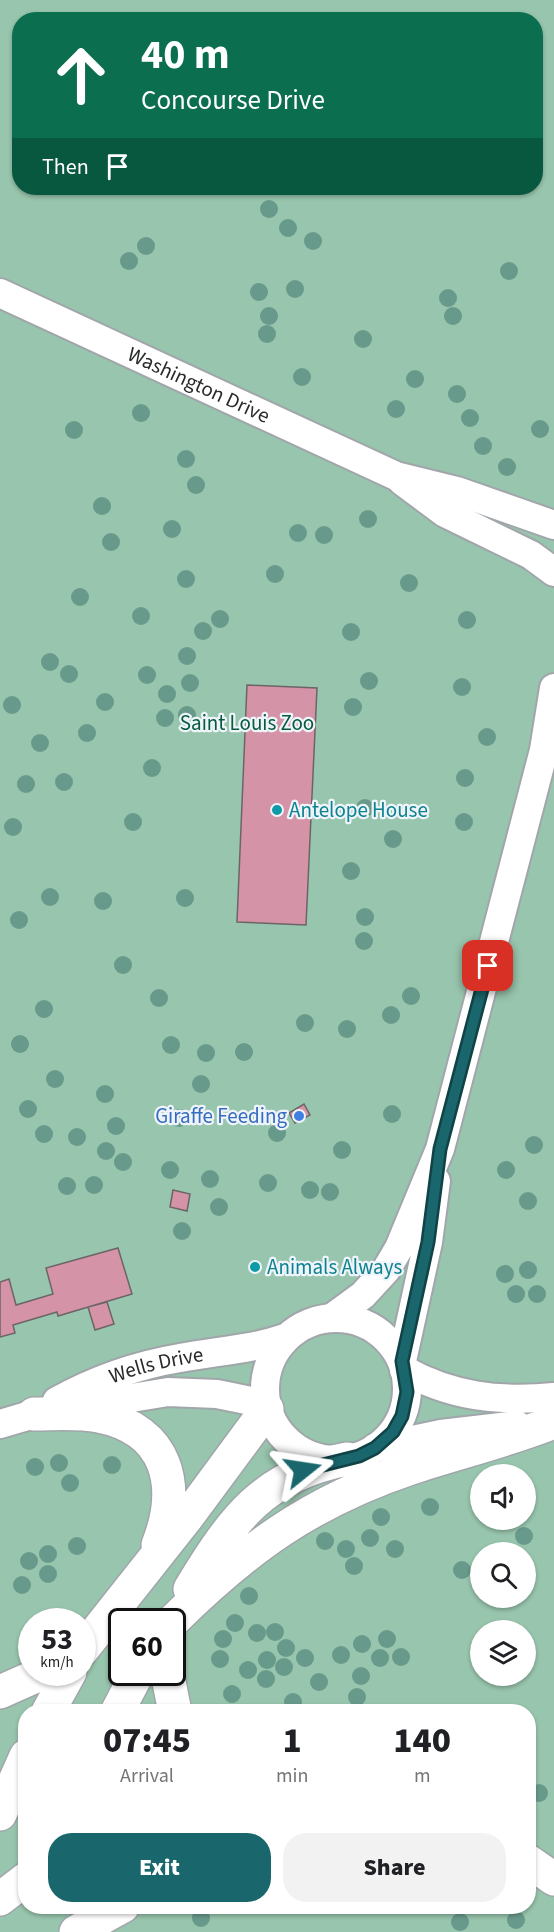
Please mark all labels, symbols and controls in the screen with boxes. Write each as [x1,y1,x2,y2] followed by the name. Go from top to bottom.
[141,25,230,85] text: 40 m
[42,36,120,114] icon: ahead
[141,81,325,120] text: Concourse Drive
[101,150,134,183] icon: arrive
[42,151,89,183] text: Then
[123,339,275,431] street label: Washington Drive
[180,708,314,738] park label: Saint Louis Zoo
[289,795,428,825] place label: Antelope House
[270,803,284,817] marker: Antelope House
[462,940,513,991] pin
[471,949,504,982] icon: arrive
[155,1101,287,1131] place label: Giraffe Feeding
[292,1109,306,1123] marker: Giraffe Feeding
[267,1252,402,1282] place label: Animals Always
[248,1260,262,1274] marker: Animals Always
[105,1339,205,1391] street label: Wells Drive
[271,1438,335,1502] position arrow
[470,1464,536,1686] map controls
[470,1464,536,1530] button: sound
[470,1542,536,1608] button: search
[108,1608,186,1686] speed limit sign: 60
[41,1618,73,1661] text: 53
[470,1620,536,1686] button: layers
[40,1652,74,1673] text: km/h
[103,1715,191,1766] text: 07:45
[283,1715,302,1766] text: 1
[393,1715,451,1766] text: 140
[120,1762,174,1790] text: Arrival
[276,1762,308,1790] text: min
[414,1762,430,1790] text: m
[48,1833,271,1902] button: Exit
[283,1833,506,1902] button: Share

